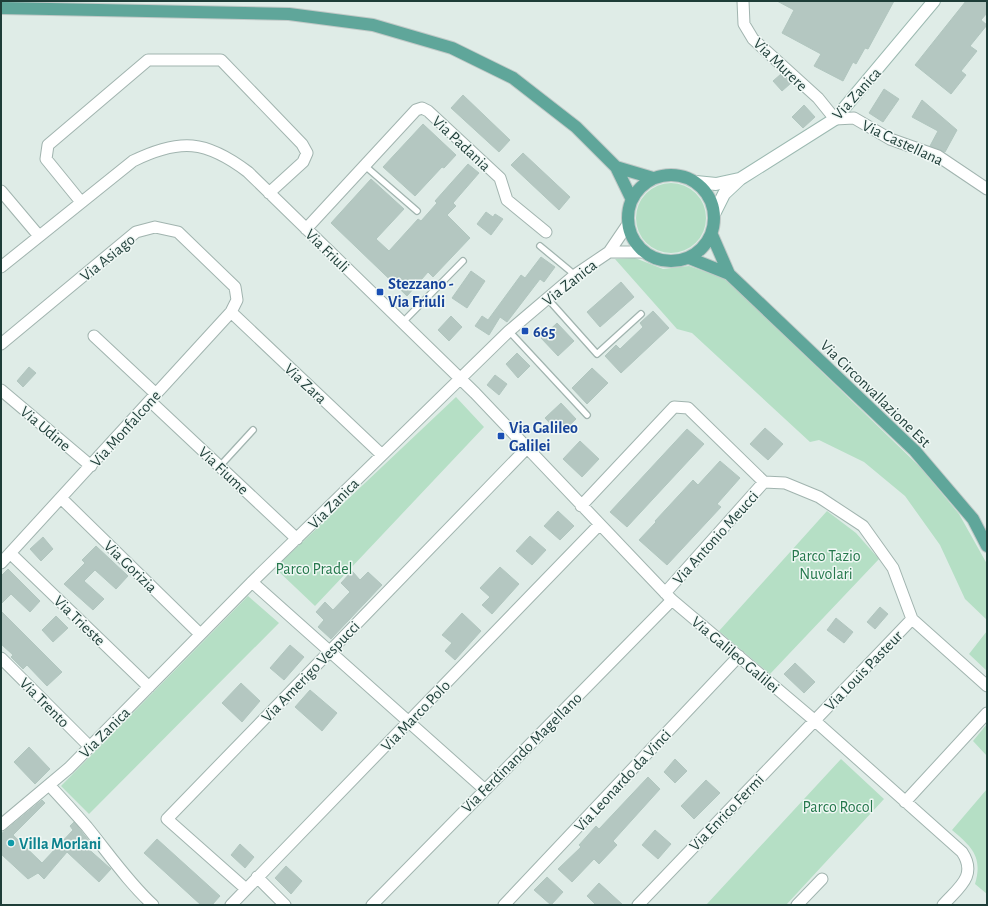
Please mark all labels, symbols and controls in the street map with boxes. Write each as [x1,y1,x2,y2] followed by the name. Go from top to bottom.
[750,35,810,94] street label: Via Murere
[829,64,884,123] street label: Via Zanica
[429,113,494,175] street label: Via Padania
[859,117,946,169] street label: Via Castellana
[302,226,352,275] street label: Via Friuli
[77,231,138,284] street label: Via Asiago
[539,257,600,309] street label: Via Zanica
[388,276,454,310] place label: Stezzano - Via Friuli
[375,287,385,297] marker: Stezzano - Via Friuli
[533,324,555,340] place label: 665
[520,326,530,336] marker: 665
[817,337,934,450] street label: Via Circonvallazione Est
[281,360,329,407] street label: Via Zara
[87,387,164,470] street label: Via Monfalcone
[17,403,74,454] street label: Via Udine
[509,420,578,454] place label: Via Galileo Galilei
[496,431,506,441] marker: Via Galileo Galilei
[195,444,251,498] street label: Via Fiume
[305,475,362,532] street label: Via Zanica
[670,488,762,587] street label: Via Antonio Meucci
[101,538,160,596] street label: Via Gorizia
[791,548,861,582] park label: Parco Tazio Nuvolari
[275,561,353,577] park label: Parco Pradel
[51,593,108,649] street label: Via Trieste
[688,614,782,696] street label: Via Galileo Galilei
[259,618,363,725] street label: Via Amerigo Vespucci
[822,627,906,714] street label: Via Louis Pasteur
[16,675,72,731] street label: Via Trento
[378,677,453,754] street label: Via Marco Polo
[458,689,585,816] street label: Via Ferdinando Magellano
[76,704,133,761] street label: Via Zanica
[571,726,674,835] street label: Via Leonardo da Vinci
[686,771,767,854] street label: Via Enrico Fermi
[802,799,874,815] park label: Parco Rocol
[19,836,101,852] place label: Villa Morlani
[6,838,16,848] marker: Villa Morlani

